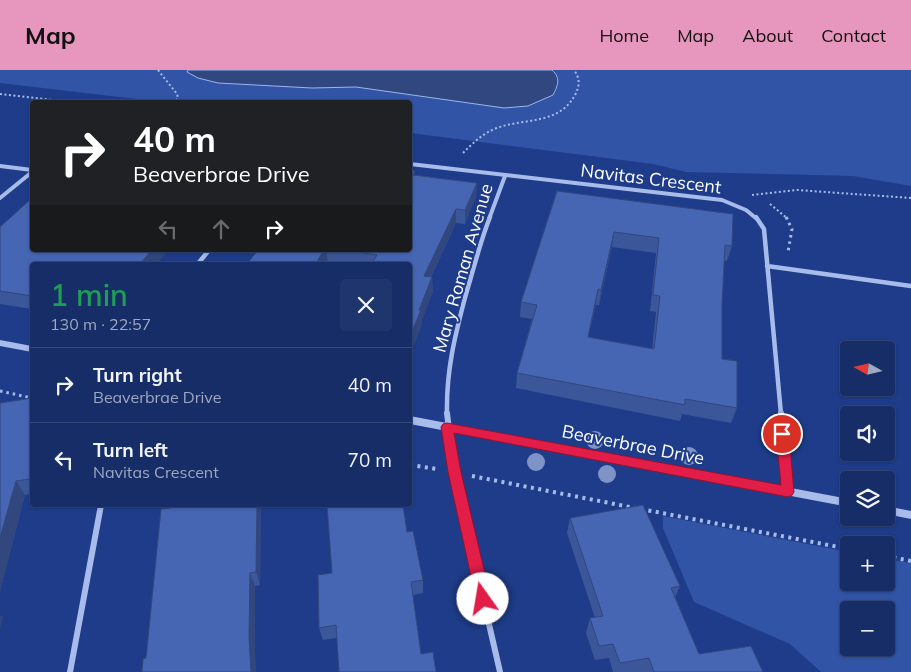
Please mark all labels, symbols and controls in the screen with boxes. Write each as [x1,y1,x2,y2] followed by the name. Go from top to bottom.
[25,20,76,50] text: Map
[599,24,649,47] text: Home
[677,24,714,47] text: Map
[742,24,793,47] text: About
[821,24,886,47] text: Contact
[133,117,216,161] text: 40 m
[50,120,115,185] icon: right
[579,158,723,199] street label: Navitas Crescent
[133,160,310,188] text: Beaverbrae Drive
[427,181,498,355] street label: Mary Roman Avenue
[154,215,182,243] icon: left
[207,215,235,243] icon: ahead
[260,215,288,243] icon: right
[50,276,128,314] text: 1 min
[340,279,392,331] button: close
[50,314,151,334] text: 130 m · 22:57
[840,341,895,396] north arrow
[840,341,895,656] map controls
[93,363,182,387] text: Turn right
[50,371,78,399] icon: right
[348,373,392,397] text: 40 m
[93,387,221,407] text: Beaverbrae Drive
[840,406,895,461] button: sound
[761,413,803,455] pin
[560,419,706,470] street label: Beaverbrae Drive
[768,420,796,448] icon: arrive
[93,438,168,462] text: Turn left
[50,446,78,474] icon: left
[348,448,392,472] text: 70 m
[93,462,219,482] text: Navitas Crescent
[840,471,895,526] button: layers
[840,536,895,591] button: +
[456,572,508,624] position arrow
[840,601,895,656] button: −

